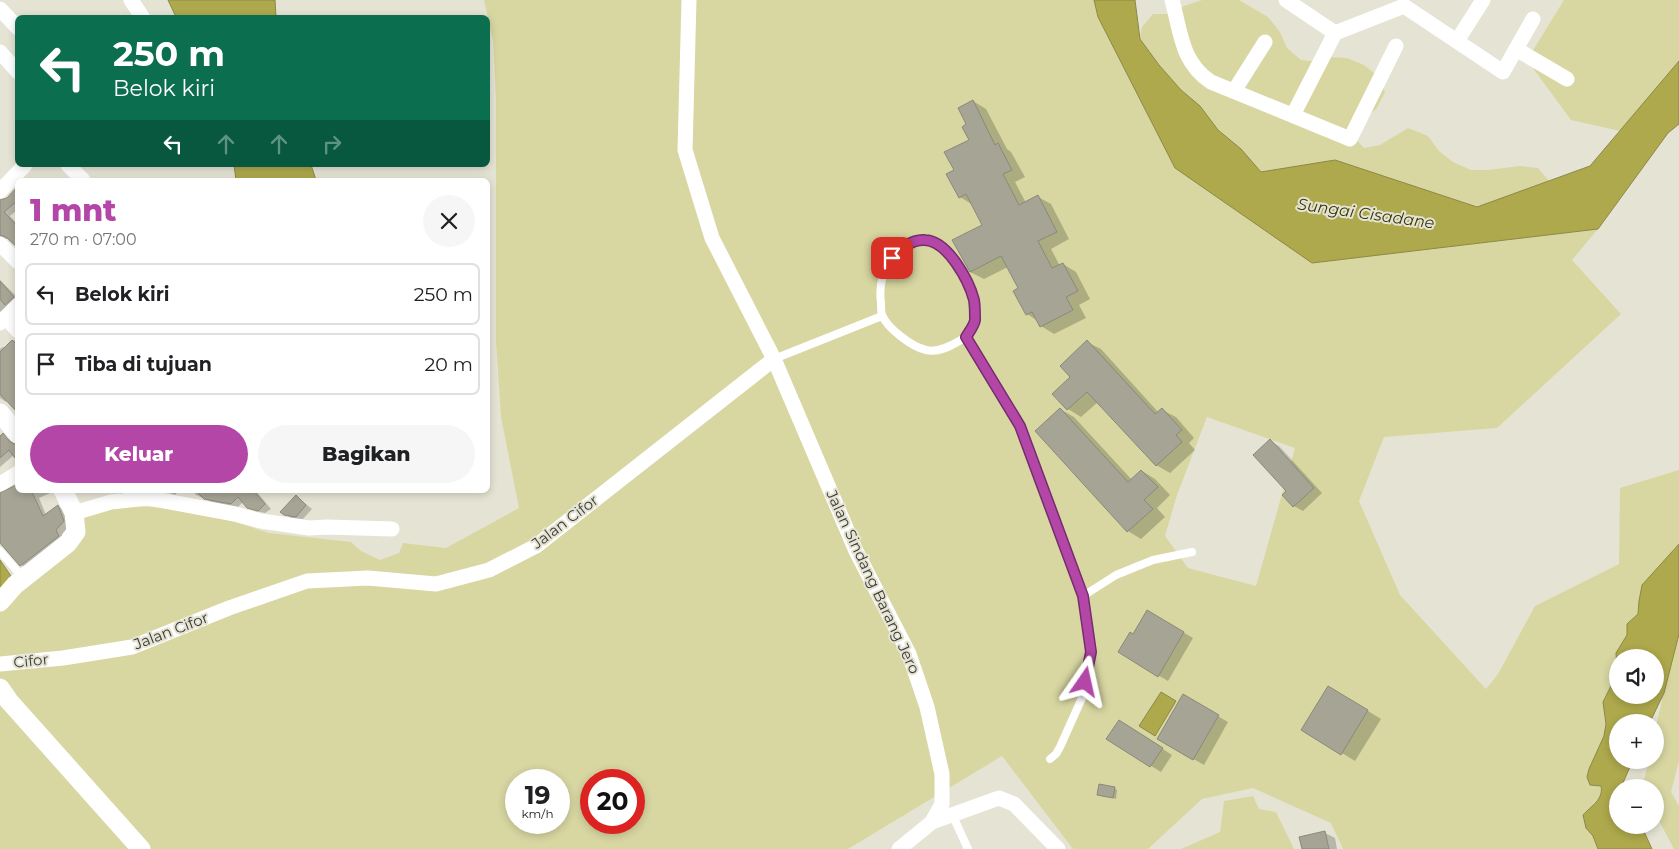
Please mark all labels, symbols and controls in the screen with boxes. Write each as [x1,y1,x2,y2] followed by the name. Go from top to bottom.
[113,32,225,75] text: 250 m
[30,35,95,100] icon: left
[113,75,215,102] text: Belok kiri
[159,130,187,158] icon: left
[212,130,240,158] icon: ahead
[265,130,293,158] icon: ahead
[318,130,346,158] icon: right
[30,192,117,229] text: 1 mnt
[1296,194,1436,233] water label: Sungai Cisadane
[423,195,475,247] button: close
[30,230,136,249] text: 270 m · 07:00
[871,237,913,279] pin
[878,244,906,272] icon: arrive
[32,280,60,308] icon: left
[75,283,170,306] text: Belok kiri
[414,283,473,306] text: 250 m
[32,350,60,378] icon: arrive
[75,353,212,376] text: Tiba di tujuan
[425,353,473,376] text: 20 m
[30,425,248,483] button: Keluar
[258,425,475,483] button: Bagikan
[822,486,924,677] street label: Jalan Sindang Barang Jero
[527,490,602,553] street label: Jalan Cifor
[130,608,211,654] street label: Jalan Cifor
[13,649,49,672] street label: Cifor
[1609,649,1664,834] map controls
[1609,649,1664,704] button: sound
[1058,655,1110,707] position arrow
[1609,714,1664,769] button: +
[580,769,645,834] speed limit sign: 20
[1609,779,1664,834] button: −
[525,780,550,810] text: 19
[521,806,554,821] text: km/h

